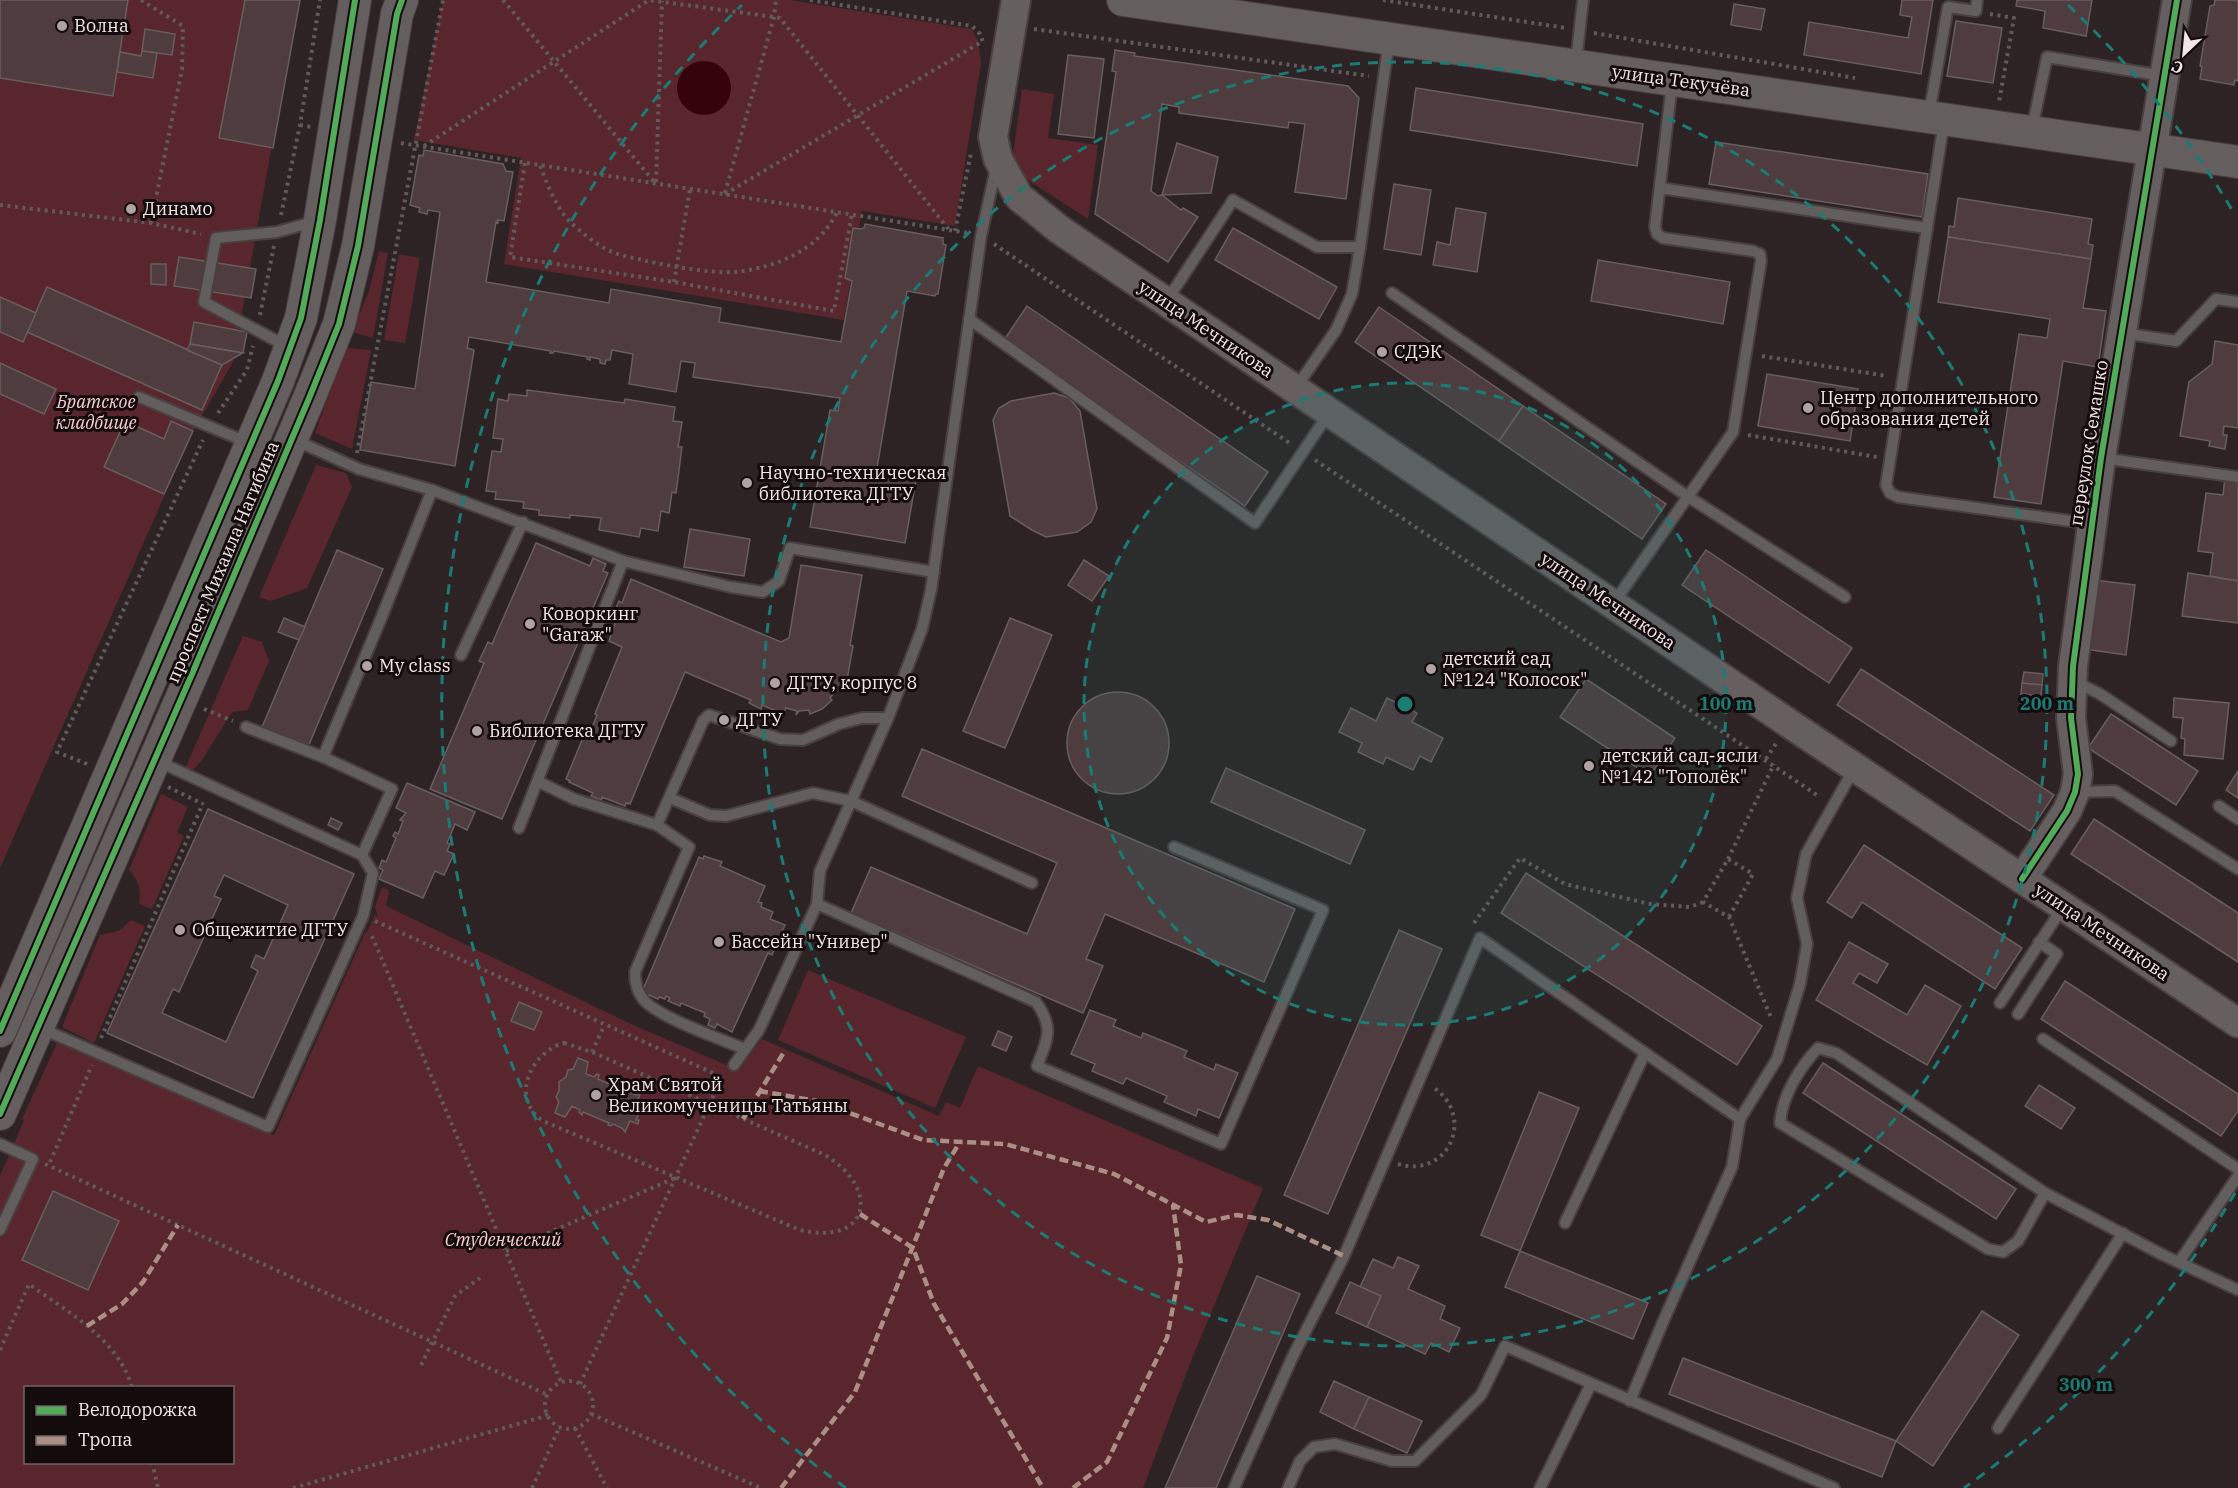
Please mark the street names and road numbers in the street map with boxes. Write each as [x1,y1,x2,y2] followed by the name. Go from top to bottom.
[1610,59,1752,102] street label: улица Текучёва
[1134,275,1278,382] street label: улица Мечникова
[2064,358,2113,527] street label: переулок Семашко
[161,437,284,686] street label: проспект Михаила Нагибина
[1536,547,1680,654] street label: улица Мечникова
[2030,878,2174,985] street label: улица Мечникова

